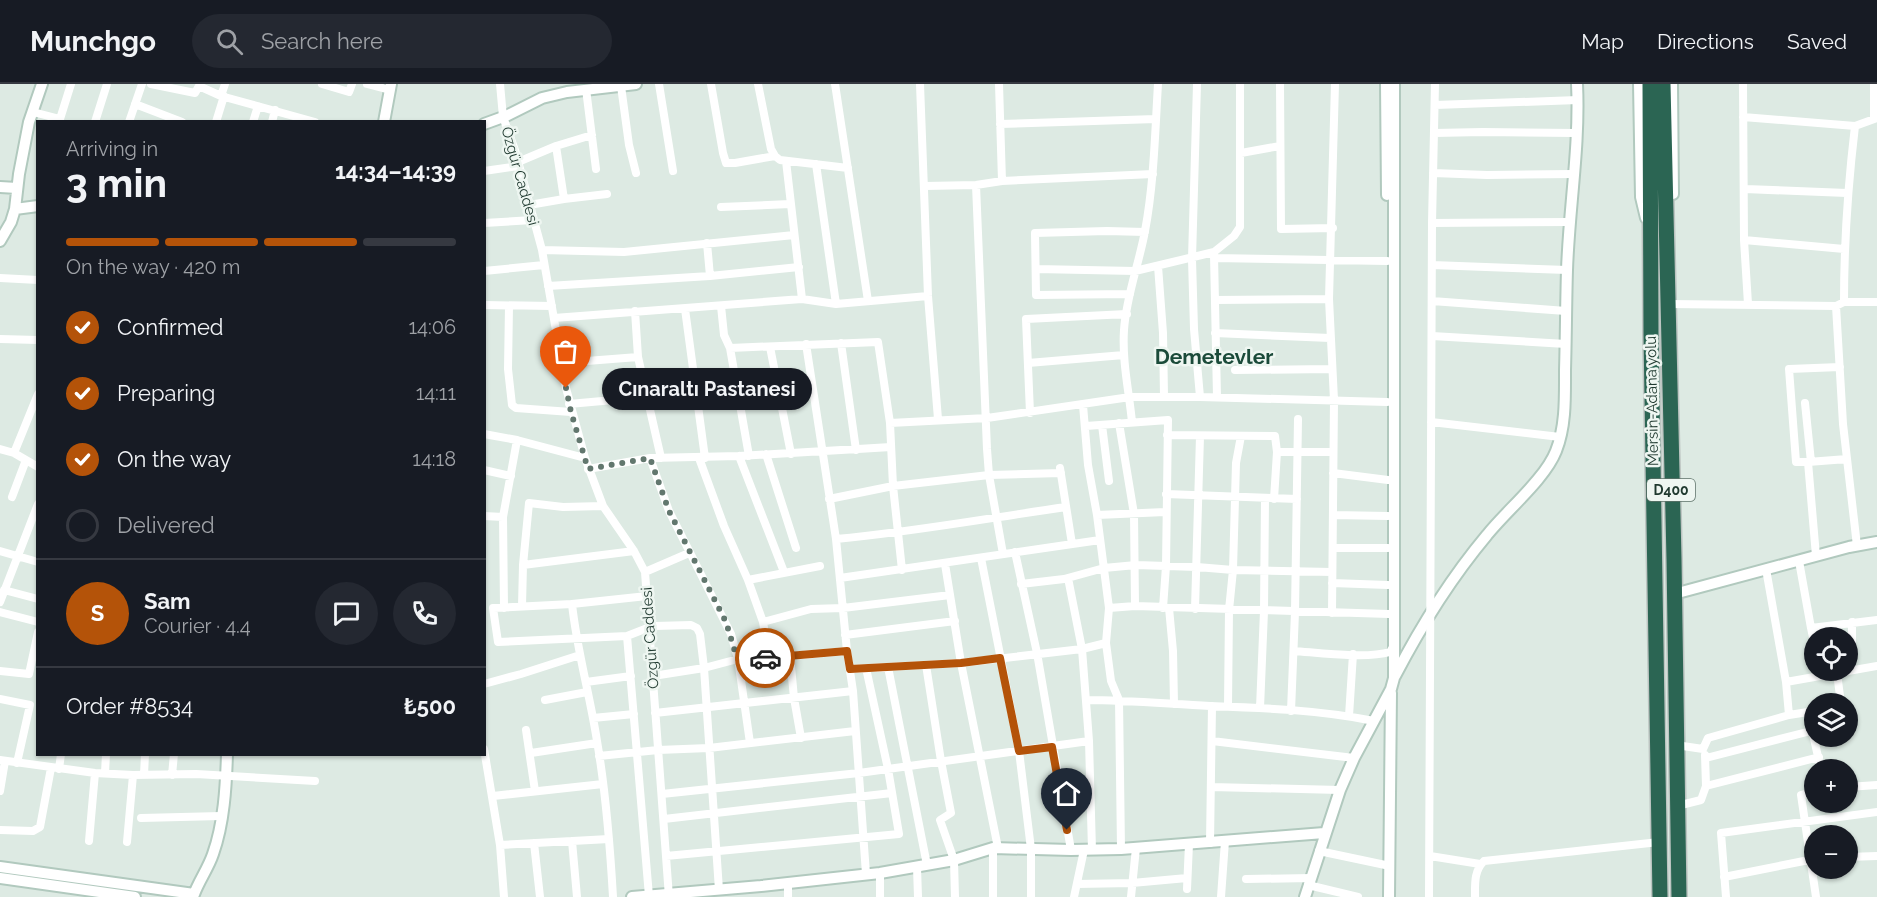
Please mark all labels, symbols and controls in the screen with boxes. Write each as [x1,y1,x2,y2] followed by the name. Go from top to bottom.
[192,14,612,68] search box
[30,25,156,58] text: Munchgo
[213,25,246,58] icon: search
[261,28,383,54] text: Search here
[1581,29,1624,54] text: Map
[1657,29,1754,54] text: Directions
[1787,29,1847,54] text: Saved
[497,124,544,227] street label: Özgür Caddesi
[66,137,158,161] text: Arriving in
[335,158,456,184] text: 14:34–14:39
[66,160,167,206] text: 3 min
[66,255,240,279] text: On the way · 420 m
[66,311,99,344] icon: check
[117,314,224,340] text: Confirmed
[408,315,456,339] text: 14:06
[540,326,591,388] pin
[549,335,582,368] icon: bag
[1642,336,1662,466] street label: Mersin-Adana yolu
[1155,344,1273,369] district label: Demetevler
[602,367,812,409] callout: Cınaraltı Pastanesi
[66,377,99,410] icon: check
[618,377,796,401] text: Cınaraltı Pastanesi
[117,380,215,406] text: Preparing
[416,381,456,405] text: 14:11
[66,443,99,476] icon: check
[117,446,231,472] text: On the way
[412,447,456,471] text: 14:18
[1647,479,1695,501] road number: D400
[117,512,215,538] text: Delivered
[315,582,378,645] button: chat
[393,582,456,645] button: phone
[636,587,663,690] street label: Özgür Caddesi
[144,588,191,614] text: Sam
[91,600,104,626] text: S
[144,614,251,638] text: Courier · 4.4
[1804,627,1858,879] map controls
[1804,627,1858,681] button: locate
[735,628,795,688] courier
[749,642,782,675] icon: car
[66,693,193,719] text: Order #8534
[404,693,456,719] text: ₺500
[1804,693,1858,747] button: layers
[1804,759,1858,813] button: +
[1041,768,1092,830] pin
[1050,777,1083,810] icon: home
[1804,825,1858,879] button: −

